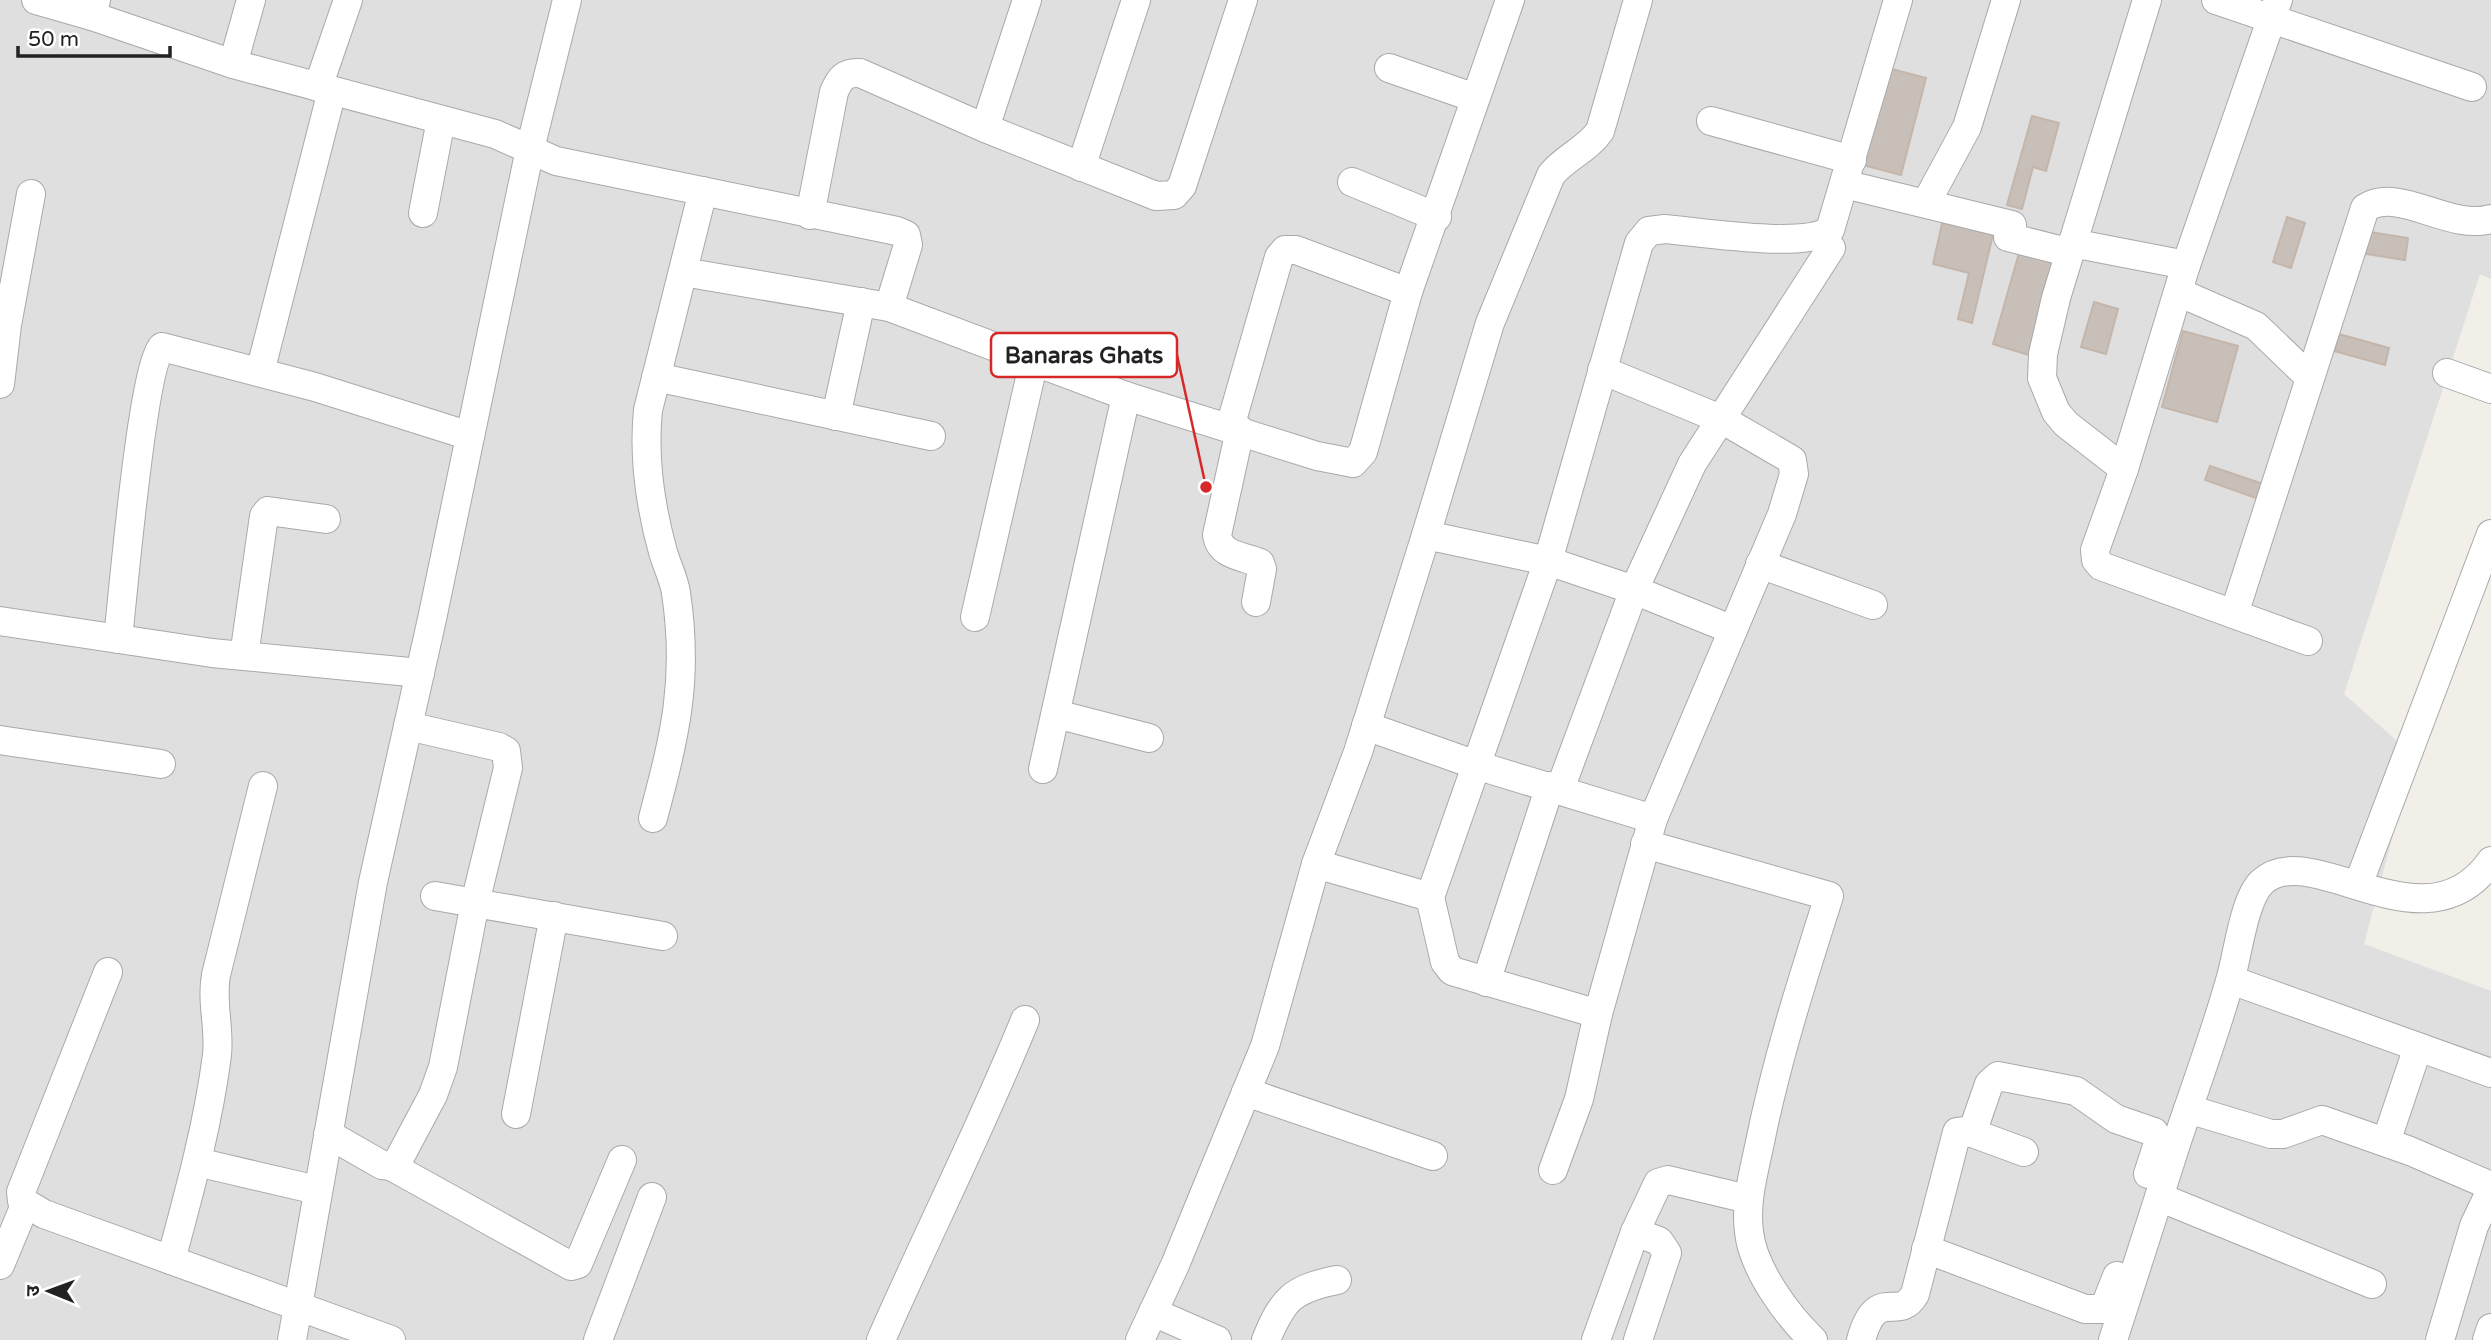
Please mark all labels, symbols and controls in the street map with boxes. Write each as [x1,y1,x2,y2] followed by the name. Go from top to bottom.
[18,14,170,58] scale bar
[28,27,79,52] text: 50 m
[991,333,1177,377] callout: Banaras Ghats
[1005,342,1163,370] text: Banaras Ghats
[14,1256,84,1326] north arrow
[22,1284,44,1296] text: उ

